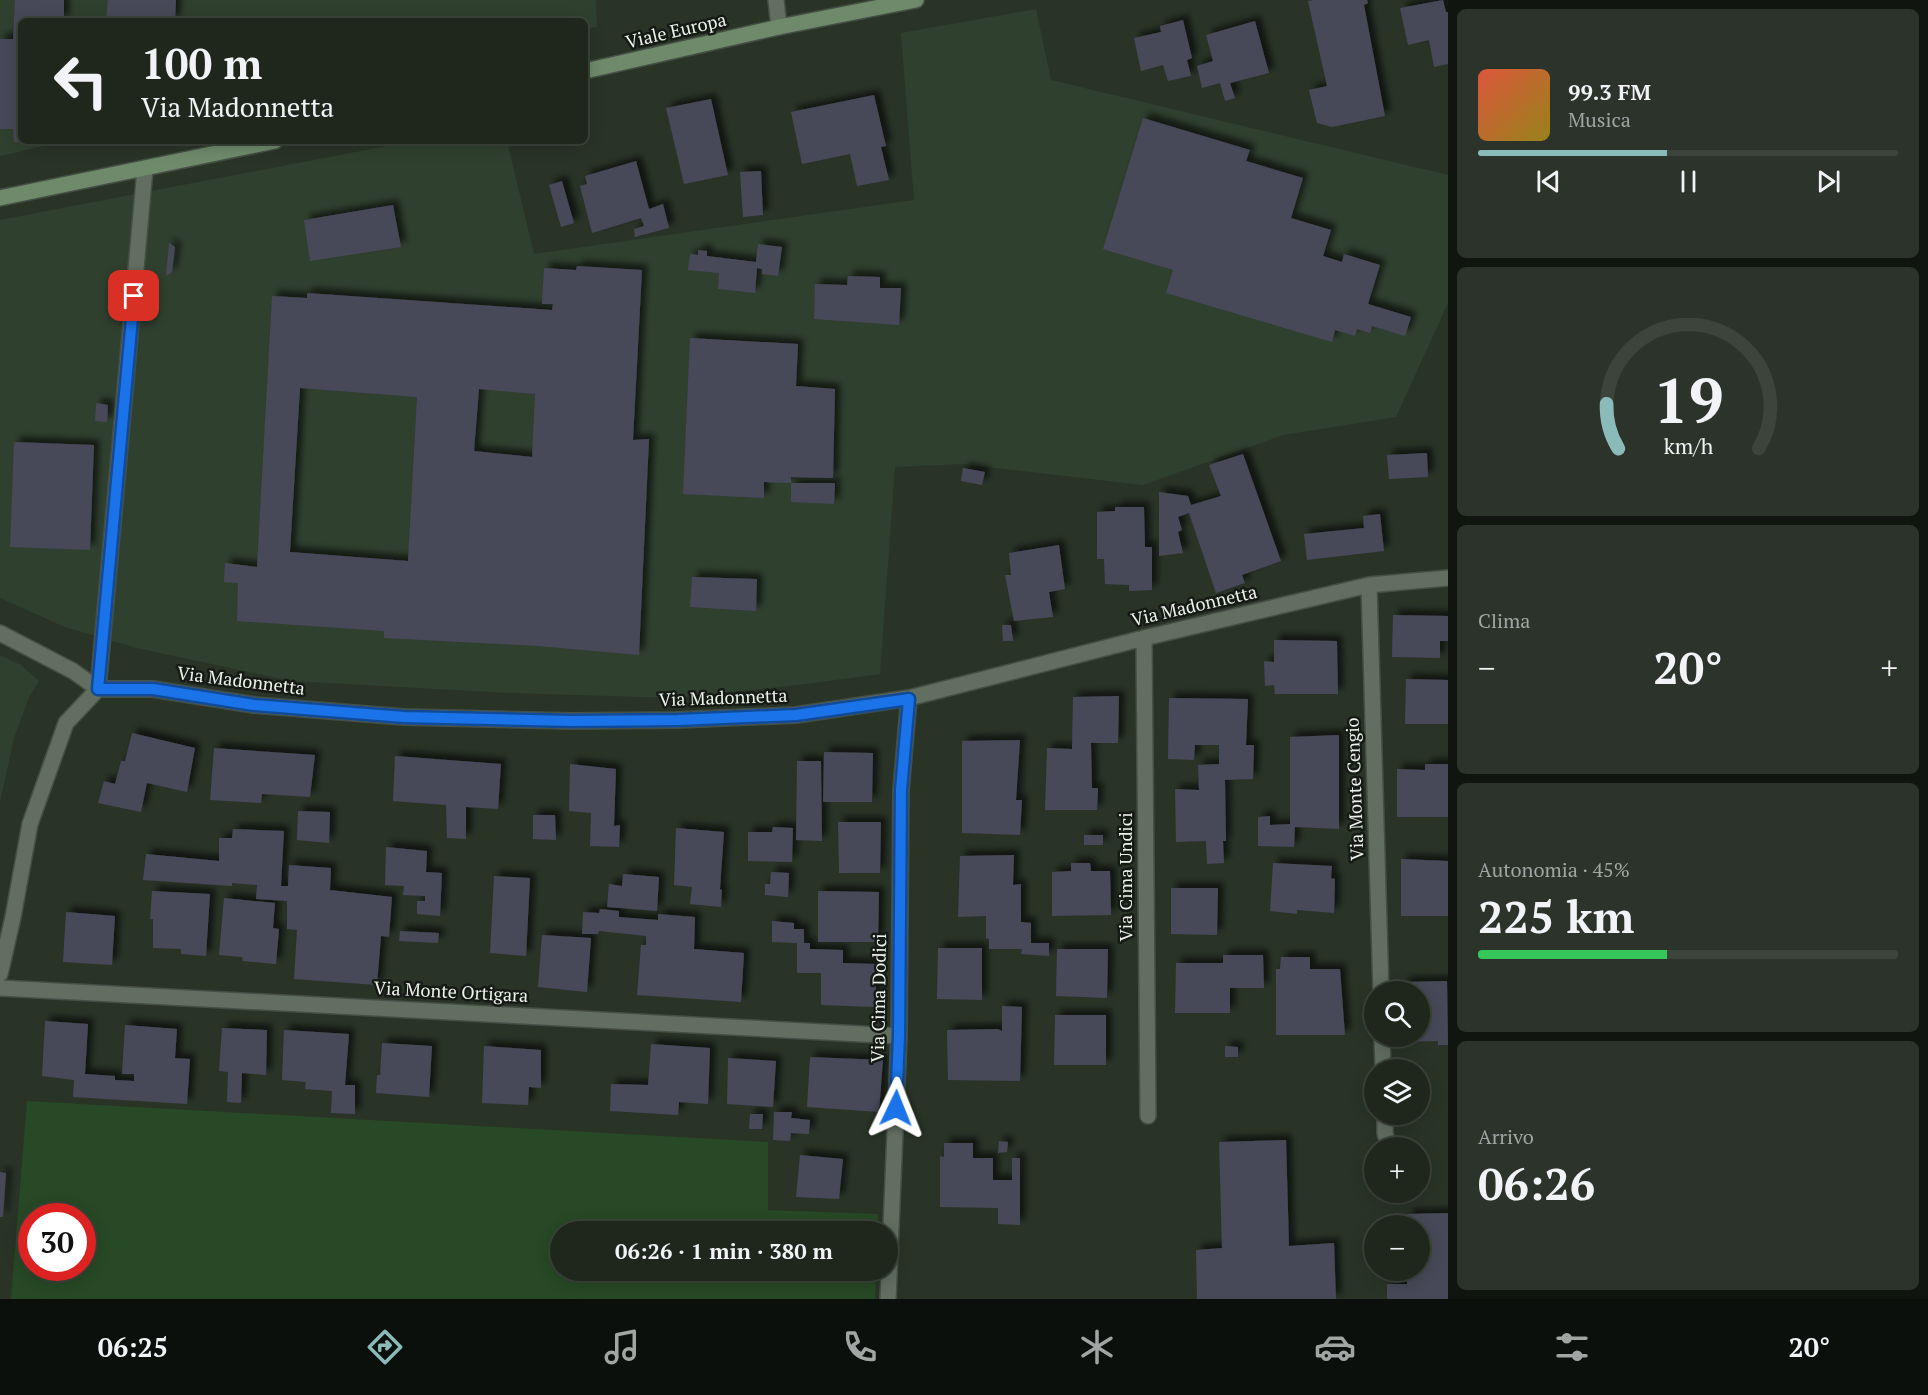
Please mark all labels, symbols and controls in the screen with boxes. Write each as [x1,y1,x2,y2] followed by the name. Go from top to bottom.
[623,7,728,53] street label: Viale Europa
[141,35,262,91] text: 100 m
[42,42,120,120] icon: left
[1568,77,1651,106] text: 99.3 FM
[141,89,334,125] text: Via Madonnetta
[1568,106,1631,133] text: Musica
[1532,165,1565,198] icon: previous
[1672,165,1705,198] icon: pause
[1812,165,1845,198] icon: next
[108,270,159,321] pin
[117,279,150,312] icon: arrive
[1653,358,1723,441] text: 19
[1663,432,1713,460] text: km/h
[1128,579,1259,631] street label: Via Madonnetta
[1478,607,1530,634] text: Clima
[1653,637,1723,697] text: 20°
[1478,646,1496,689] text: −
[1880,646,1898,689] text: +
[176,660,306,700] street label: Via Madonnetta
[658,683,788,711] street label: Via Madonnetta
[1340,717,1368,861] street label: Via Monte Cengio
[1113,812,1137,942] street label: Via Cima Undici
[1478,856,1630,883] text: Autonomia · 45%
[1478,886,1634,946] text: 225 km
[865,933,891,1063] street label: Via Cima Dodici
[373,975,529,1007] street label: Via Monte Ortigara
[1364,981,1430,1281] map controls
[1364,981,1430,1047] button: search
[1364,1059,1430,1125] button: layers
[864,1076,928,1140] position arrow
[1478,1123,1534,1150] text: Arrivo
[1364,1137,1430,1203] button: +
[1478,1153,1595,1213] text: 06:26
[18,1203,96,1281] speed limit sign: 30
[1364,1215,1430,1281] button: −
[615,1236,833,1265] text: 06:26 · 1 min · 380 m
[364,1326,406,1368] icon: directions
[601,1326,643,1368] icon: music
[839,1326,881,1368] icon: phone
[1076,1326,1118,1368] icon: climate
[1314,1326,1356,1368] icon: car
[1551,1326,1593,1368] icon: filters
[98,1329,168,1365] text: 06:25
[1789,1329,1830,1365] text: 20°

